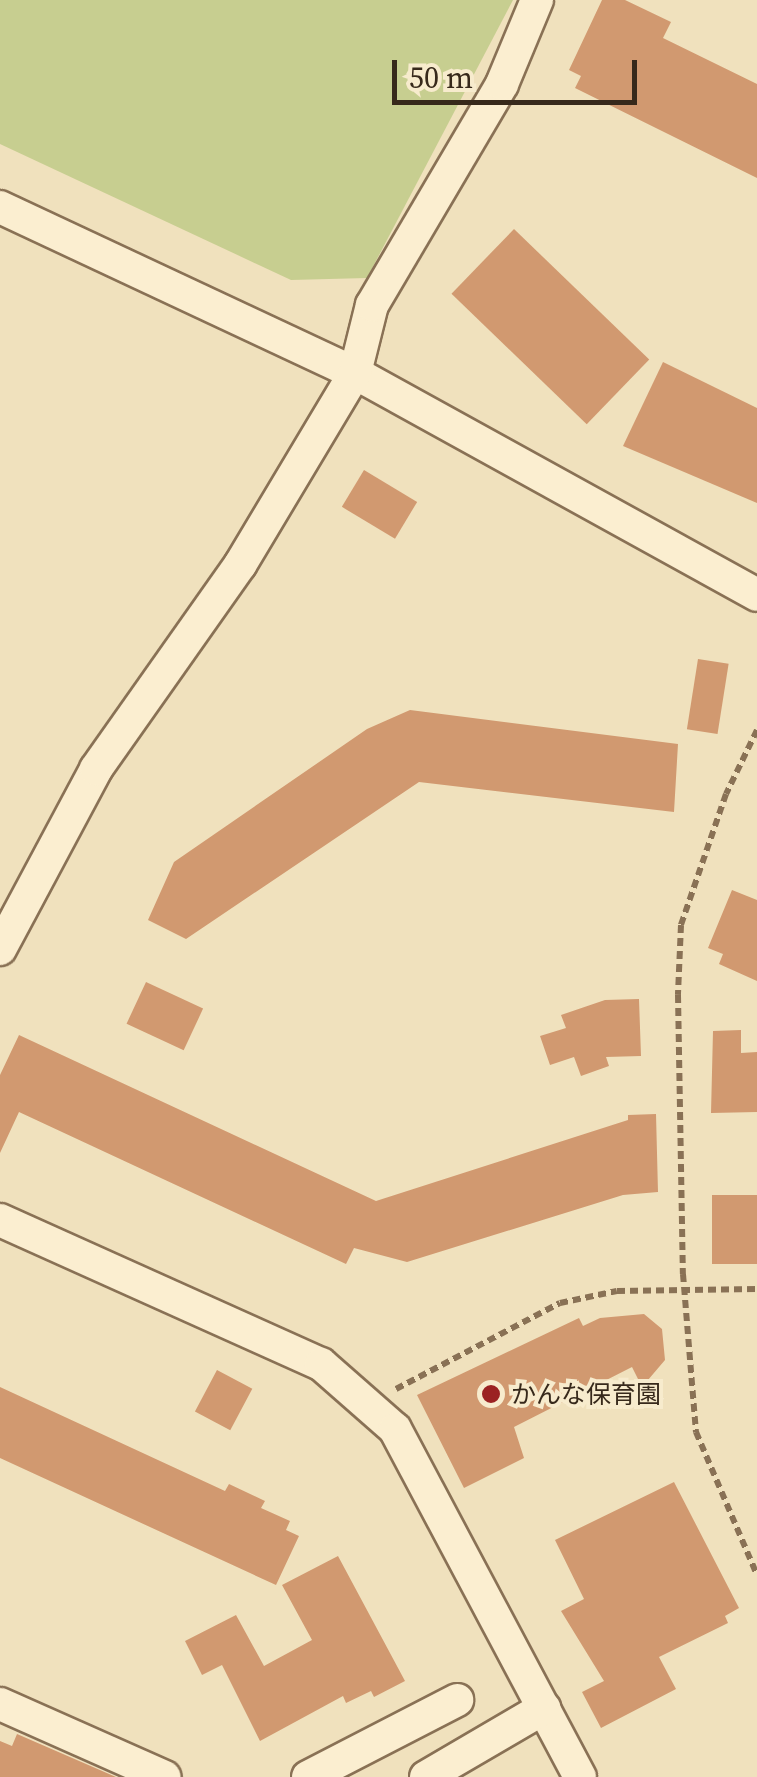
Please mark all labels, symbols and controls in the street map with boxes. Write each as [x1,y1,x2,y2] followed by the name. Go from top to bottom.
[397,40,642,102] scale bar
[409,57,473,98] text: 50 m
[511,1379,661,1409] place label: かんな保育園
[480,1383,502,1405] marker: かんな保育園

